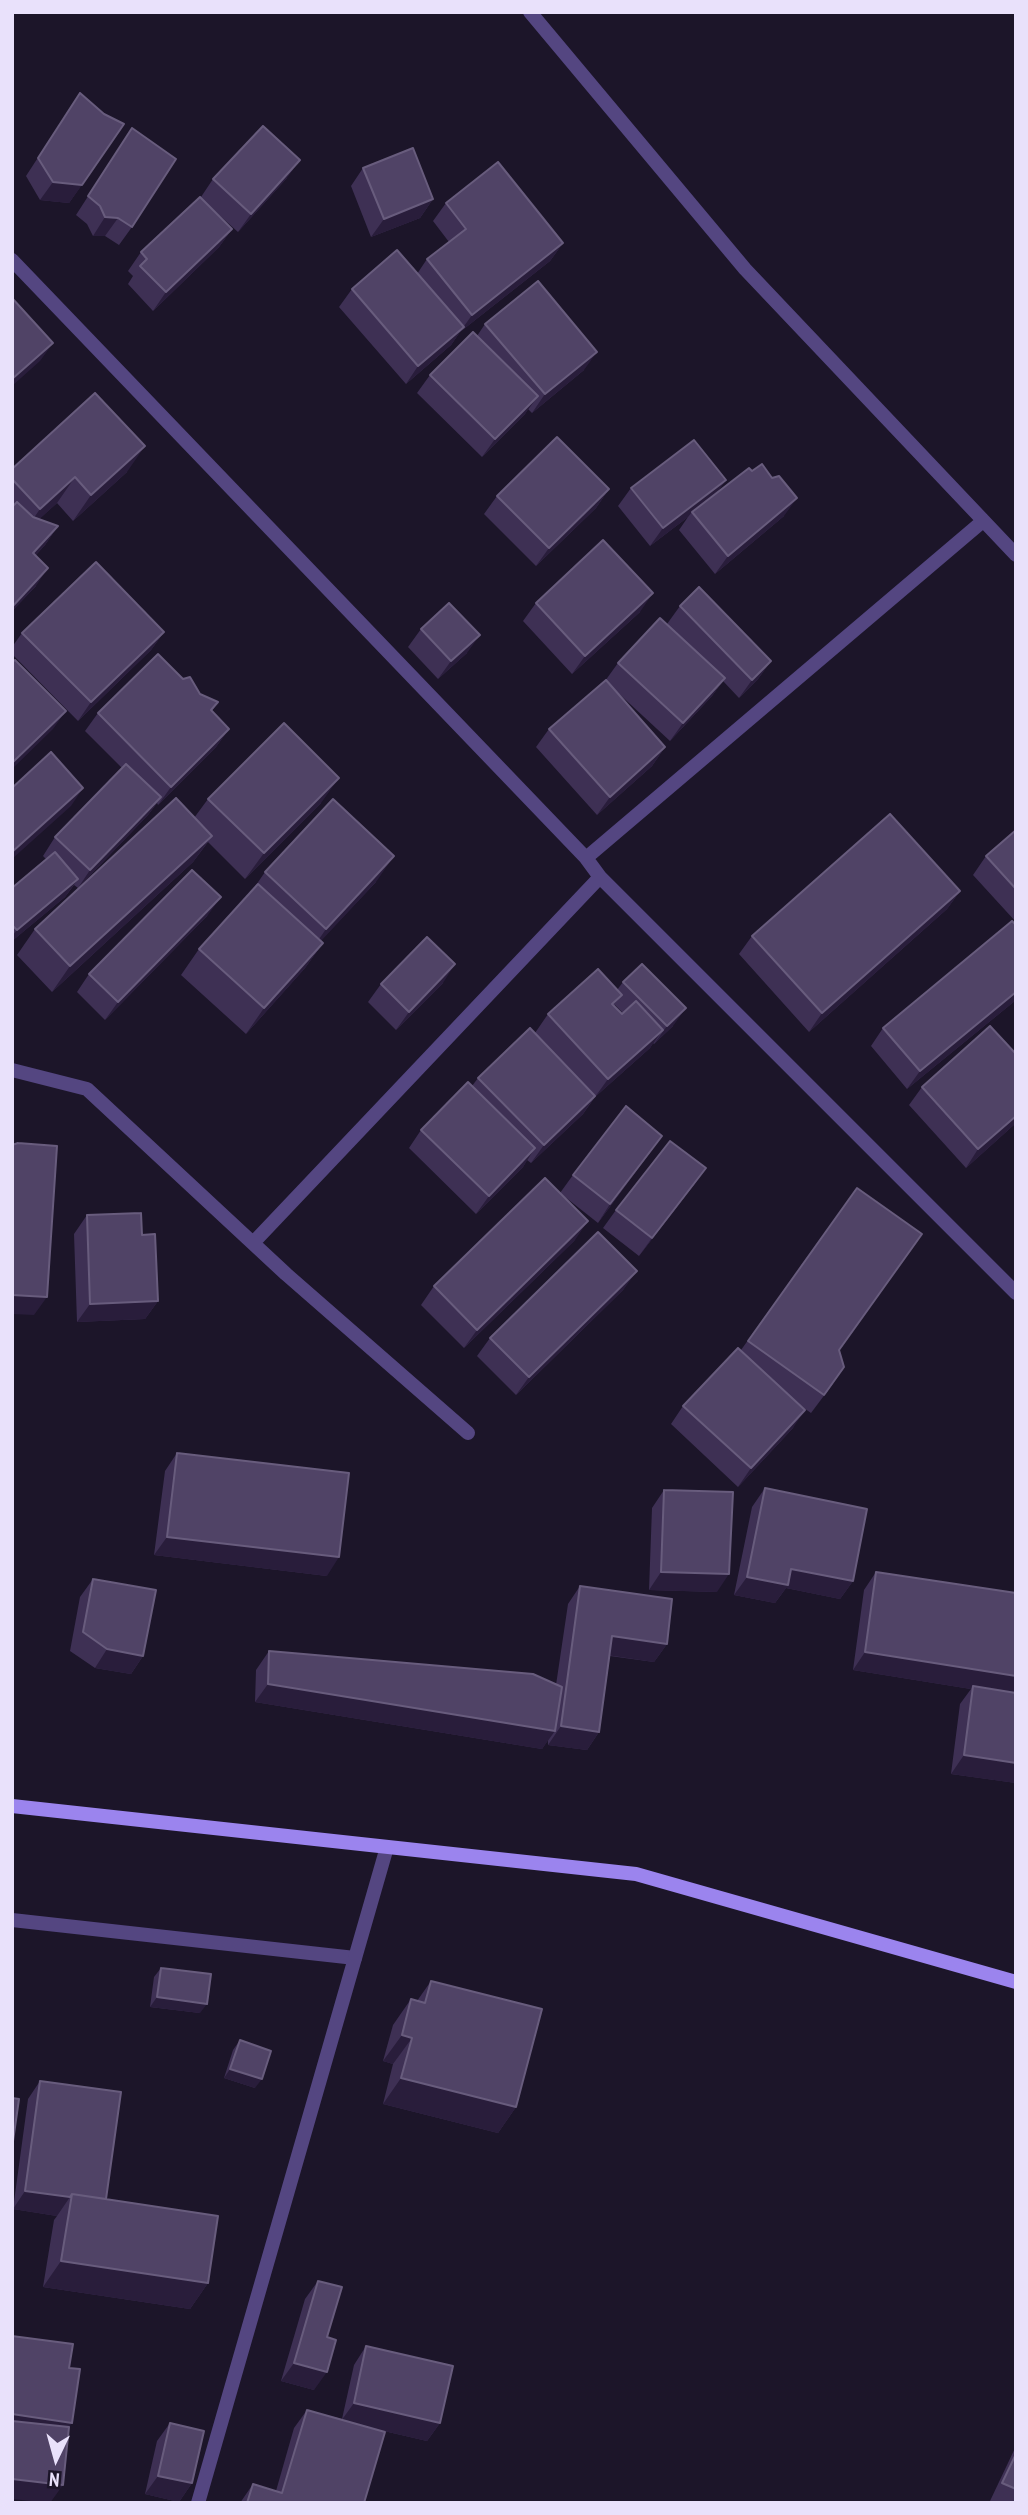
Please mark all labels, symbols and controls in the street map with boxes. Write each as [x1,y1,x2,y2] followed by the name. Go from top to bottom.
[21,2424,91,2494] north arrow
[48,2468,60,2492] text: N

